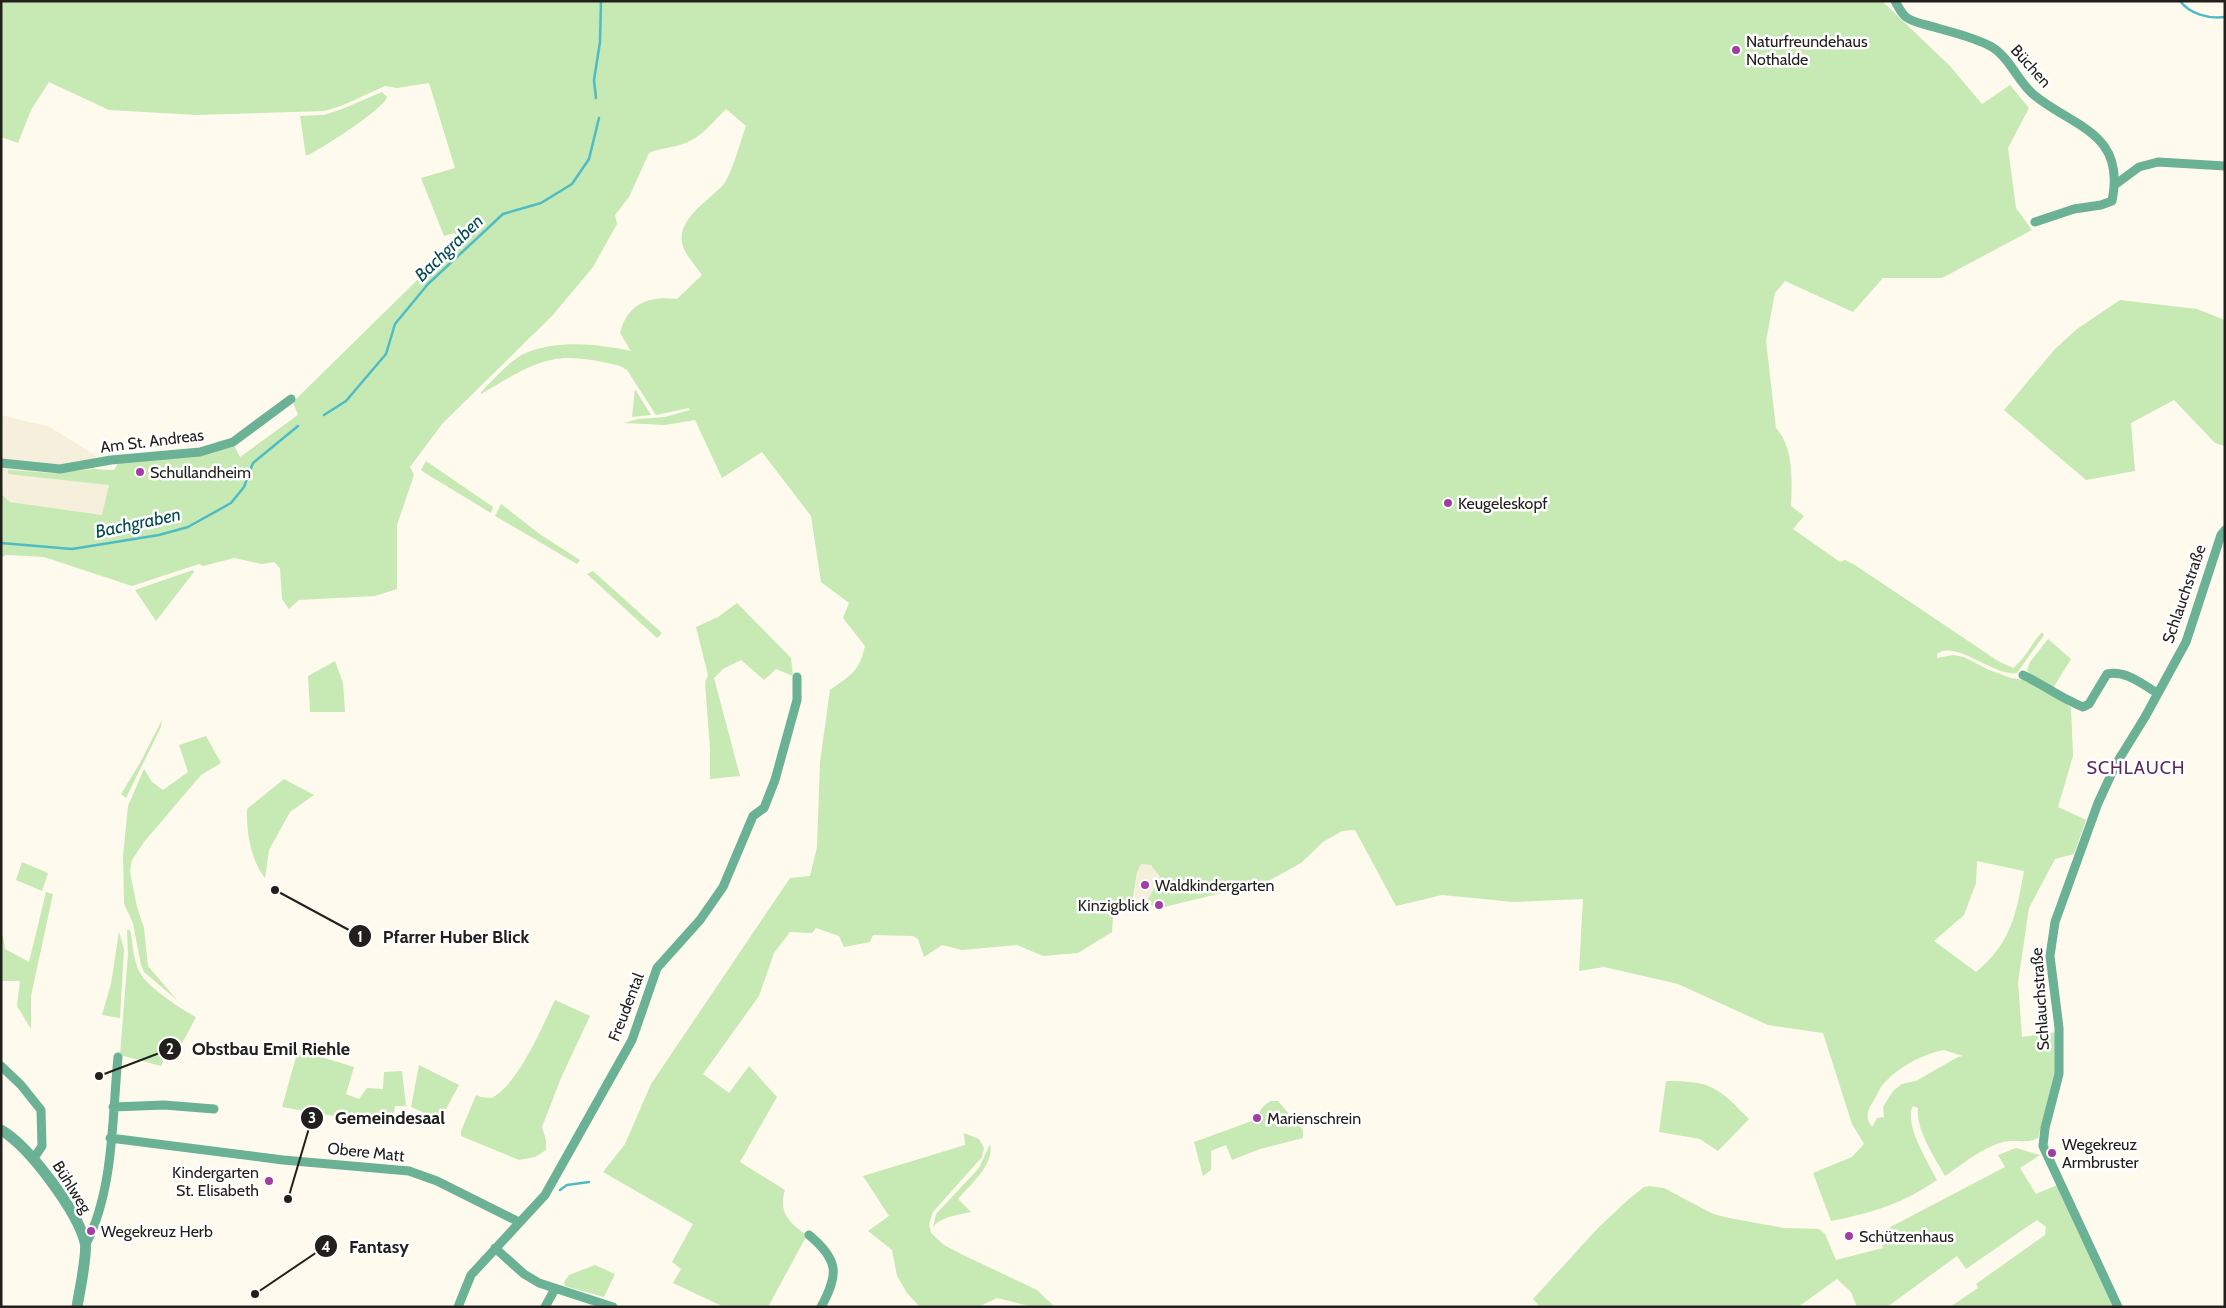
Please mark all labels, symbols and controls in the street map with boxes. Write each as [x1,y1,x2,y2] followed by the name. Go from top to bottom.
[1746,32,1868,69] place label: Naturfreundehaus Nothalde
[2007,41,2055,91] street label: Büchen
[1730,44,1742,56] marker: Naturfreundehaus Nothalde
[410,210,488,286] water label: Bachgraben
[99,425,205,457] street label: Am St. Andreas
[150,463,251,482] place label: Schullandheim
[134,466,146,478] marker: Schullandheim
[1458,494,1548,513] place label: Keugeleskopf
[1442,497,1454,509] marker: Keugeleskopf
[93,503,183,543] water label: Bachgraben
[2158,542,2210,646] street label: Schlauchstraße
[2087,757,2185,779] district label: SCHLAUCH
[1155,876,1275,895] place label: Waldkindergarten
[1139,879,1151,891] marker: Waldkindergarten
[1078,896,1150,915] place label: Kinzigblick
[1153,899,1165,911] marker: Kinzigblick
[348,920,539,953] callout: Pfarrer Huber Blick
[383,926,529,948] text: Pfarrer Huber Blick
[357,928,363,946] text: 1
[2027,947,2053,1051] street label: Schlauchstraße
[604,970,648,1044] street label: Freudental
[157,1032,360,1065] callout: Obstbau Emil Riehle
[192,1038,350,1060] text: Obstbau Emil Riehle
[166,1040,174,1058] text: 2
[300,1102,455,1135] callout: Gemeindesaal
[335,1107,445,1129] text: Gemeindesaal
[308,1109,316,1127] text: 3
[1267,1109,1361,1128] place label: Marienschrein
[1251,1112,1263,1124] marker: Marienschrein
[2062,1135,2139,1172] place label: Wegekreuz Armbruster
[327,1139,406,1166] street label: Obere Matt
[2046,1147,2058,1159] marker: Wegekreuz Armbruster
[49,1157,96,1217] street label: Bühlweg
[172,1163,259,1200] place label: Kindergarten St. Elisabeth
[263,1175,275,1187] marker: Kindergarten St. Elisabeth
[101,1222,213,1241] place label: Wegekreuz Herb
[85,1225,97,1237] marker: Wegekreuz Herb
[1859,1227,1954,1246] place label: Schützenhaus
[314,1230,419,1263] callout: Fantasy
[1843,1230,1855,1242] marker: Schützenhaus
[349,1236,409,1258] text: Fantasy
[321,1238,331,1256] text: 4

